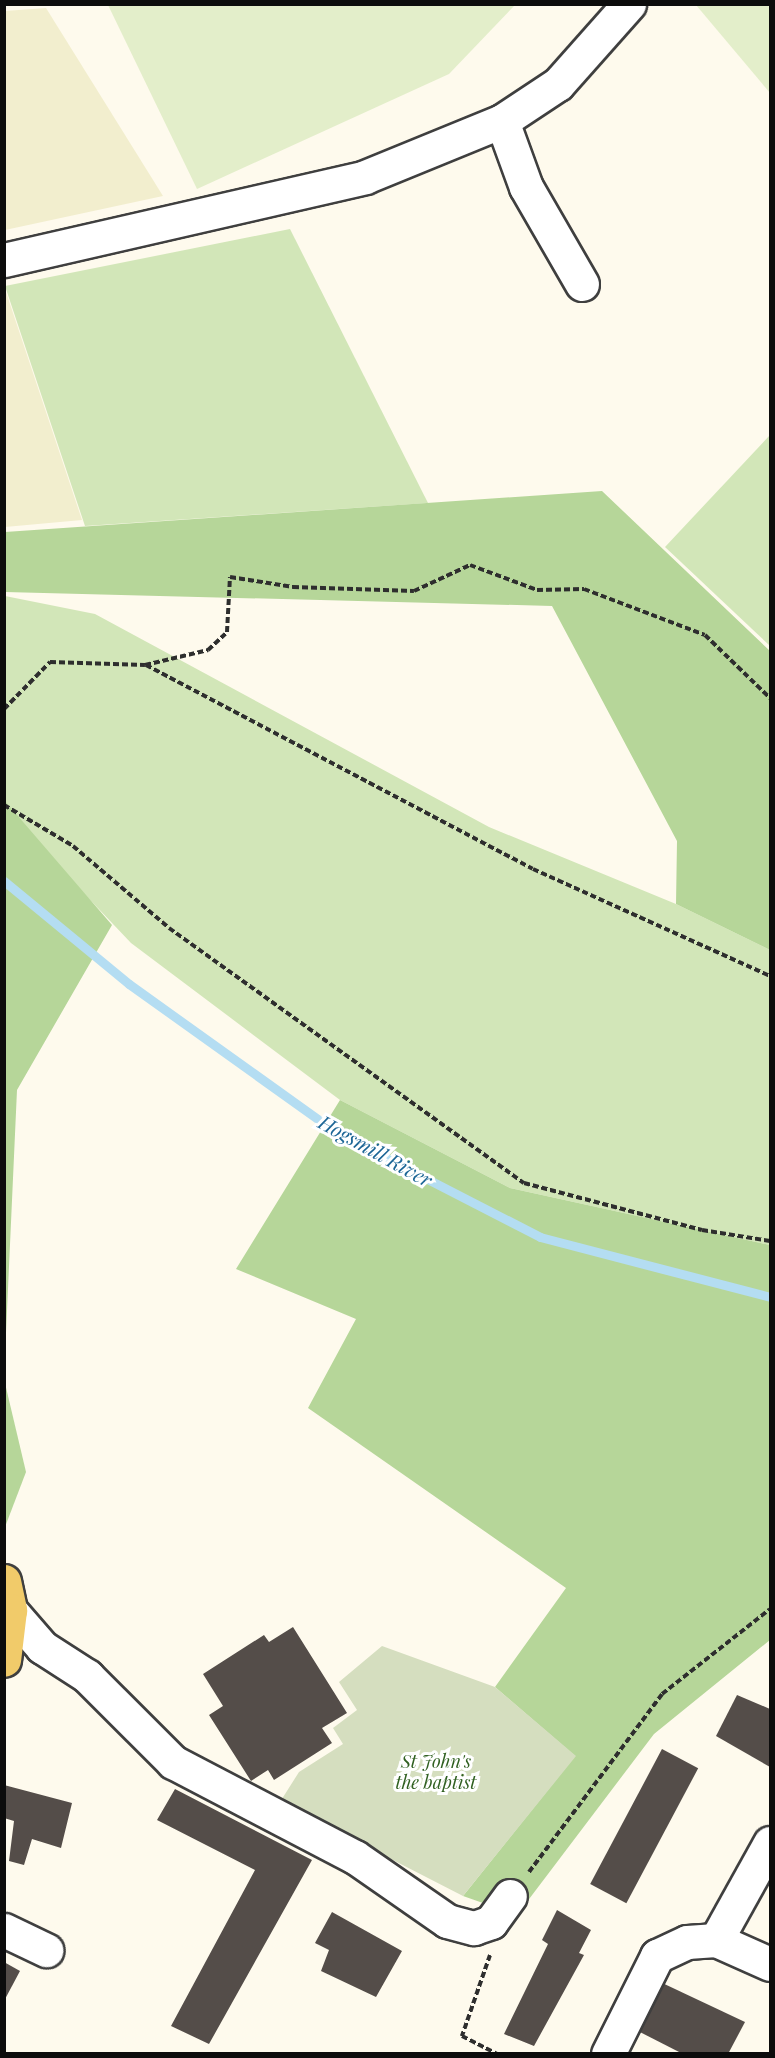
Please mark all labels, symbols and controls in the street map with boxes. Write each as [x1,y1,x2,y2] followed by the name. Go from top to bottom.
[315,1109,437,1191] water label: Hogsmill River
[396,1751,476,1794] park label: St John's the baptist

